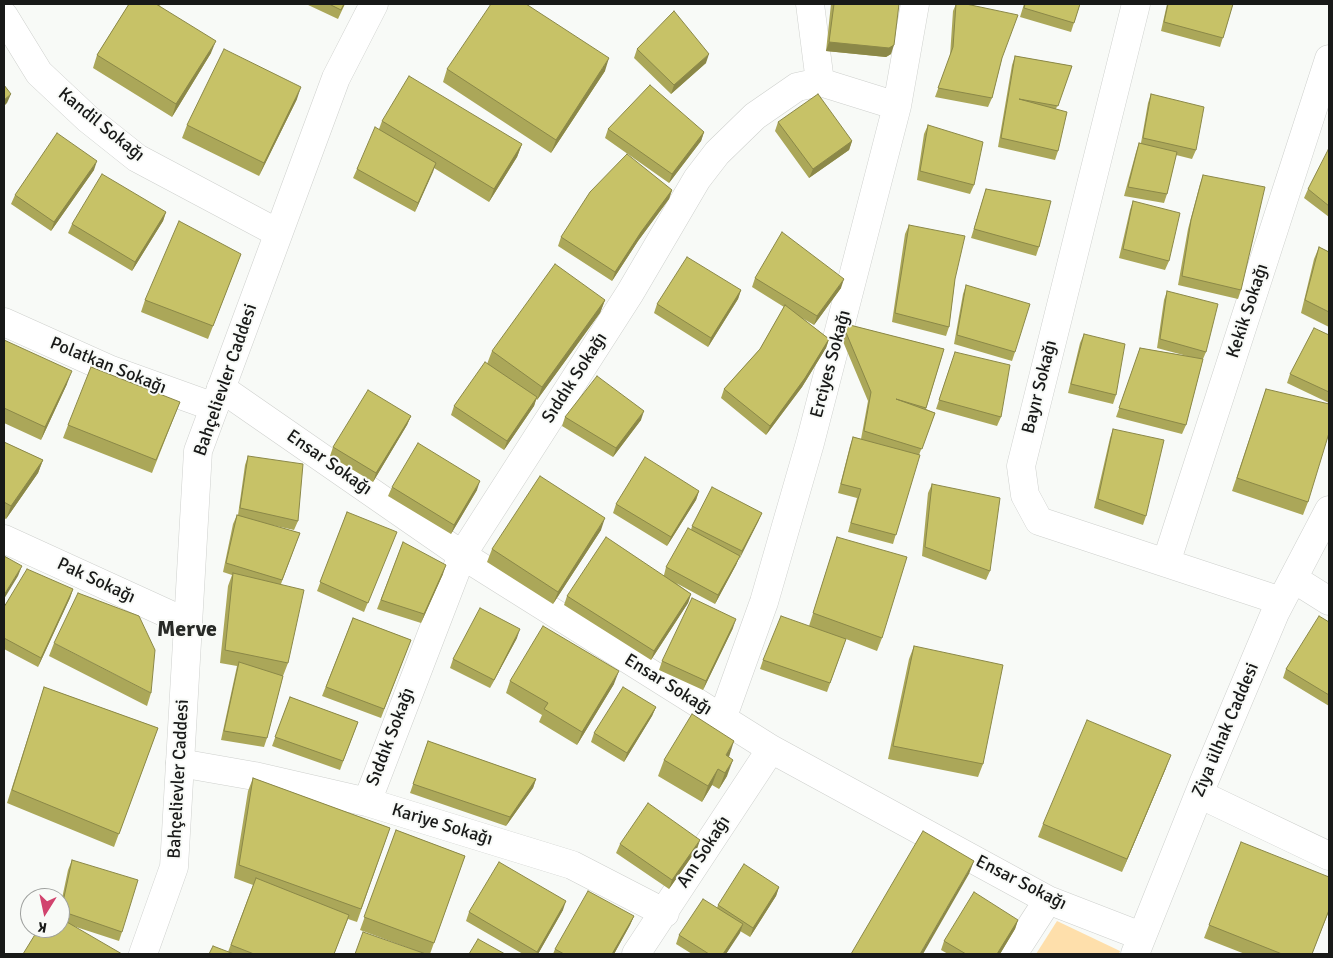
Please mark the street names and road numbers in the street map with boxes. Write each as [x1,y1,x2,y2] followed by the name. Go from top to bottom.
[53,84,149,166] street label: Kandil Sokağı
[1223,261,1273,361] street label: Kekik Sokağı
[190,301,262,459] street label: Bahçelievler Caddesi
[806,308,856,420] street label: Erciyes Sokağı
[538,329,612,427] street label: Sıddık Sokağı
[47,333,169,399] street label: Polatkan Sokağı
[1018,338,1062,436] street label: Bayır Sokağı
[282,426,376,500] street label: Ensar Sokağı
[53,554,139,608] street label: Pak Sokağı
[620,650,716,720] street label: Ensar Sokağı
[1188,660,1264,800] street label: Ziya ülhak Caddesi
[362,685,420,789] street label: Sıddık Sokağı
[164,699,194,859] street label: Bahçelievler Caddesi
[389,799,495,851] street label: Kariye Sokağı
[673,812,735,892] street label: Anı Sokağı
[972,851,1070,915] street label: Ensar Sokağı

